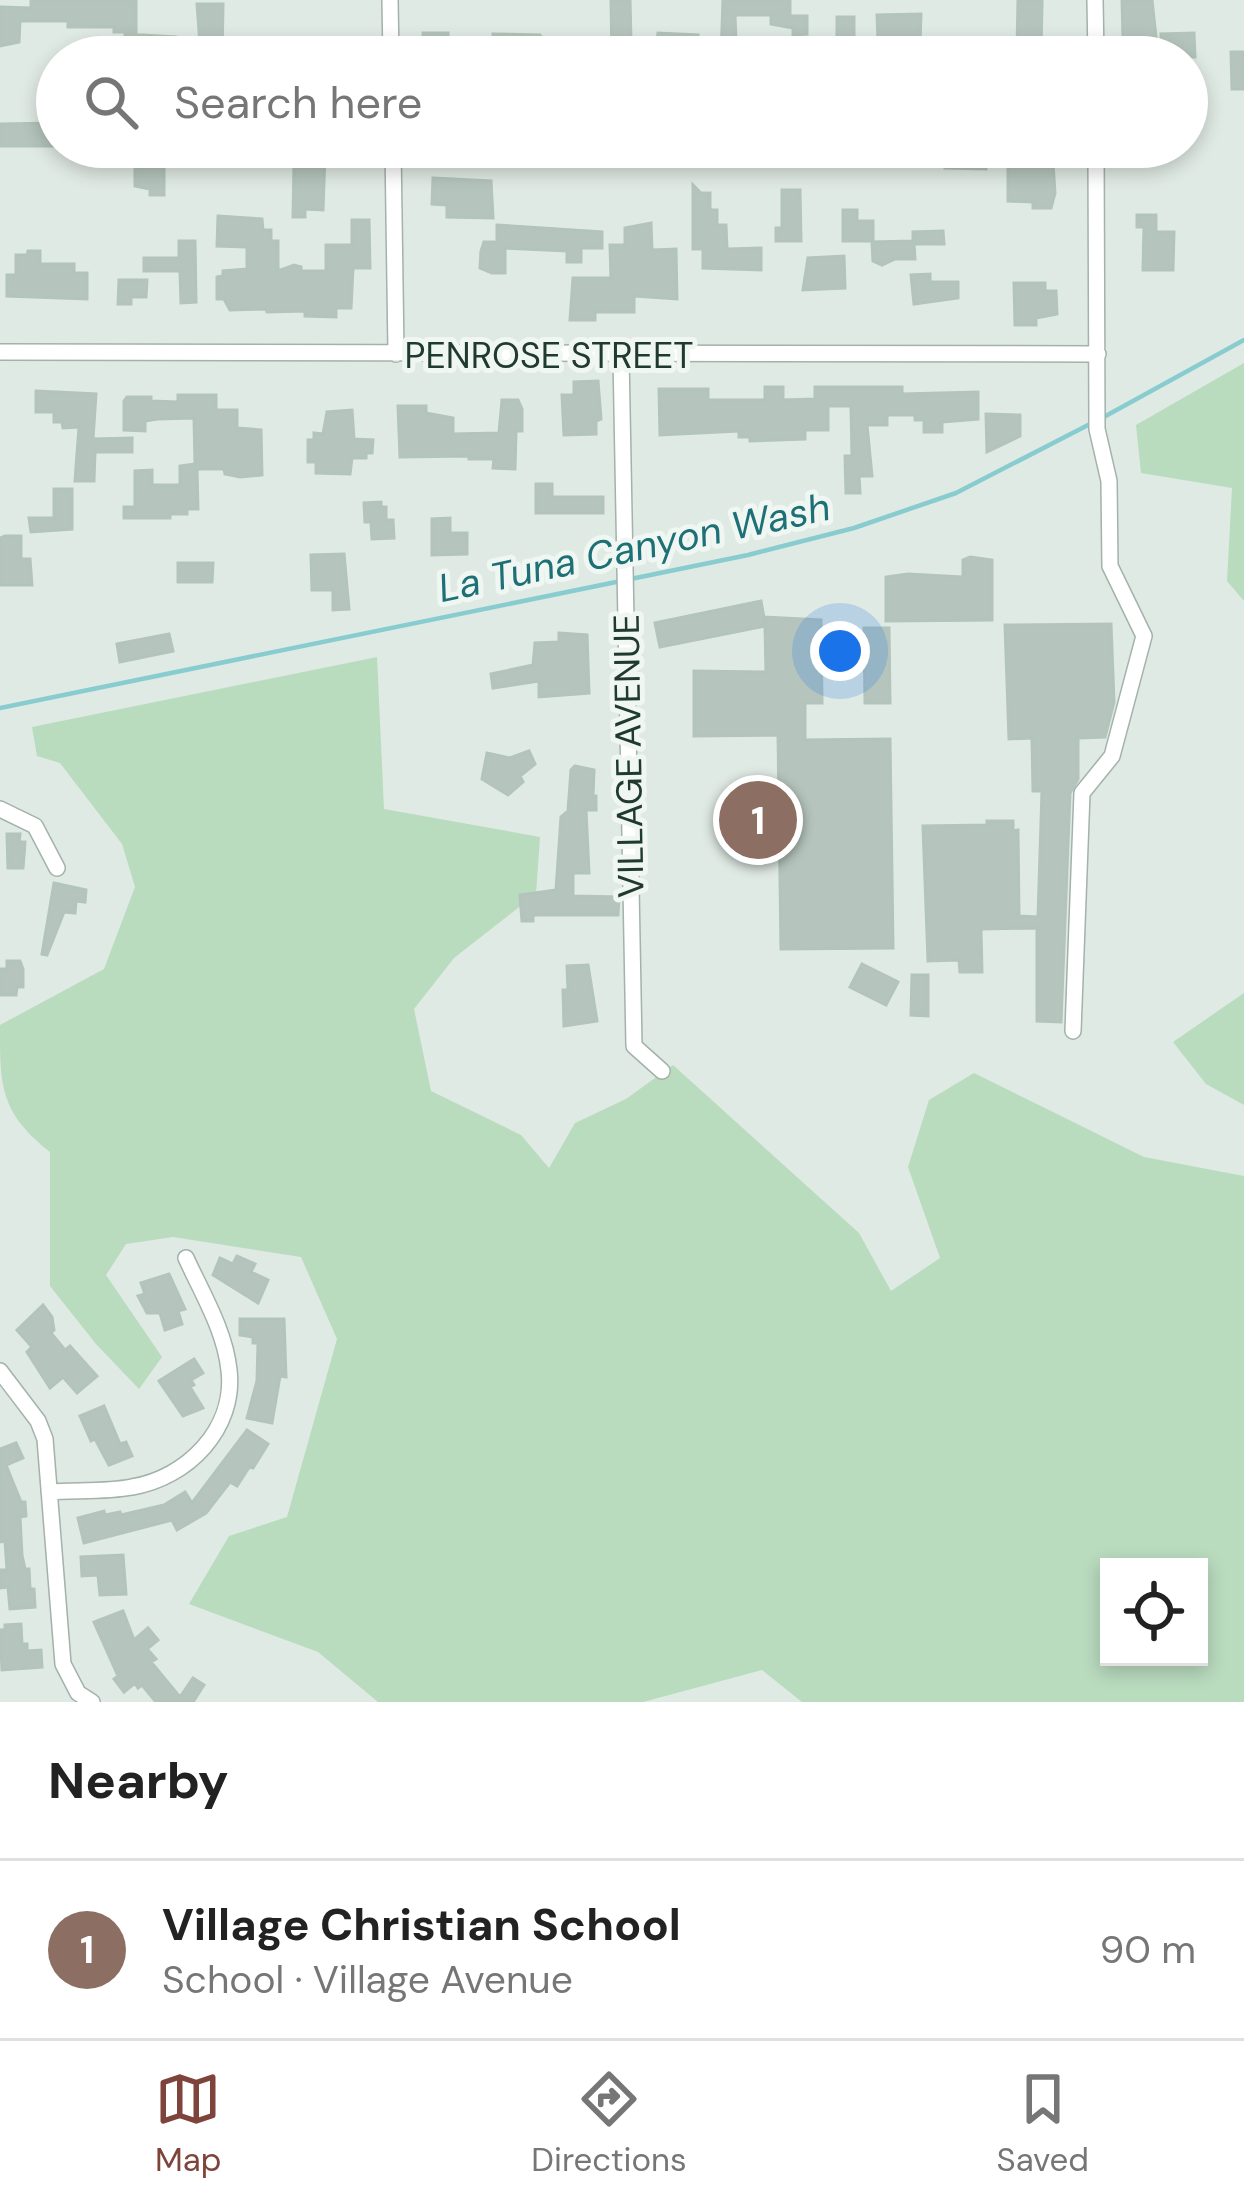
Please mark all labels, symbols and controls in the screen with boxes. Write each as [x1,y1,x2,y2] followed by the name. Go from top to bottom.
[36,36,1208,168] search box
[78,69,144,135] icon: search
[174,73,422,132] text: Search here
[405,332,693,379] street label: PENROSE STREET
[433,481,835,614] water label: La Tuna Canyon Wash
[603,614,654,898] street label: VILLAGE AVENUE
[810,621,870,681] your location
[719,775,797,865] pin: 1
[1100,1558,1208,1666] map controls
[1100,1558,1208,1666] button: locate
[48,1747,229,1814] text: Nearby
[162,1895,681,1954] text: Village Christian School
[80,1924,94,1975] text: 1
[1100,1924,1196,1975] text: 90 m
[162,1954,573,2005] text: School · Village Avenue
[155,2066,221,2181] tab: Map
[531,2066,687,2181] tab: Directions
[997,2066,1089,2181] tab: Saved

